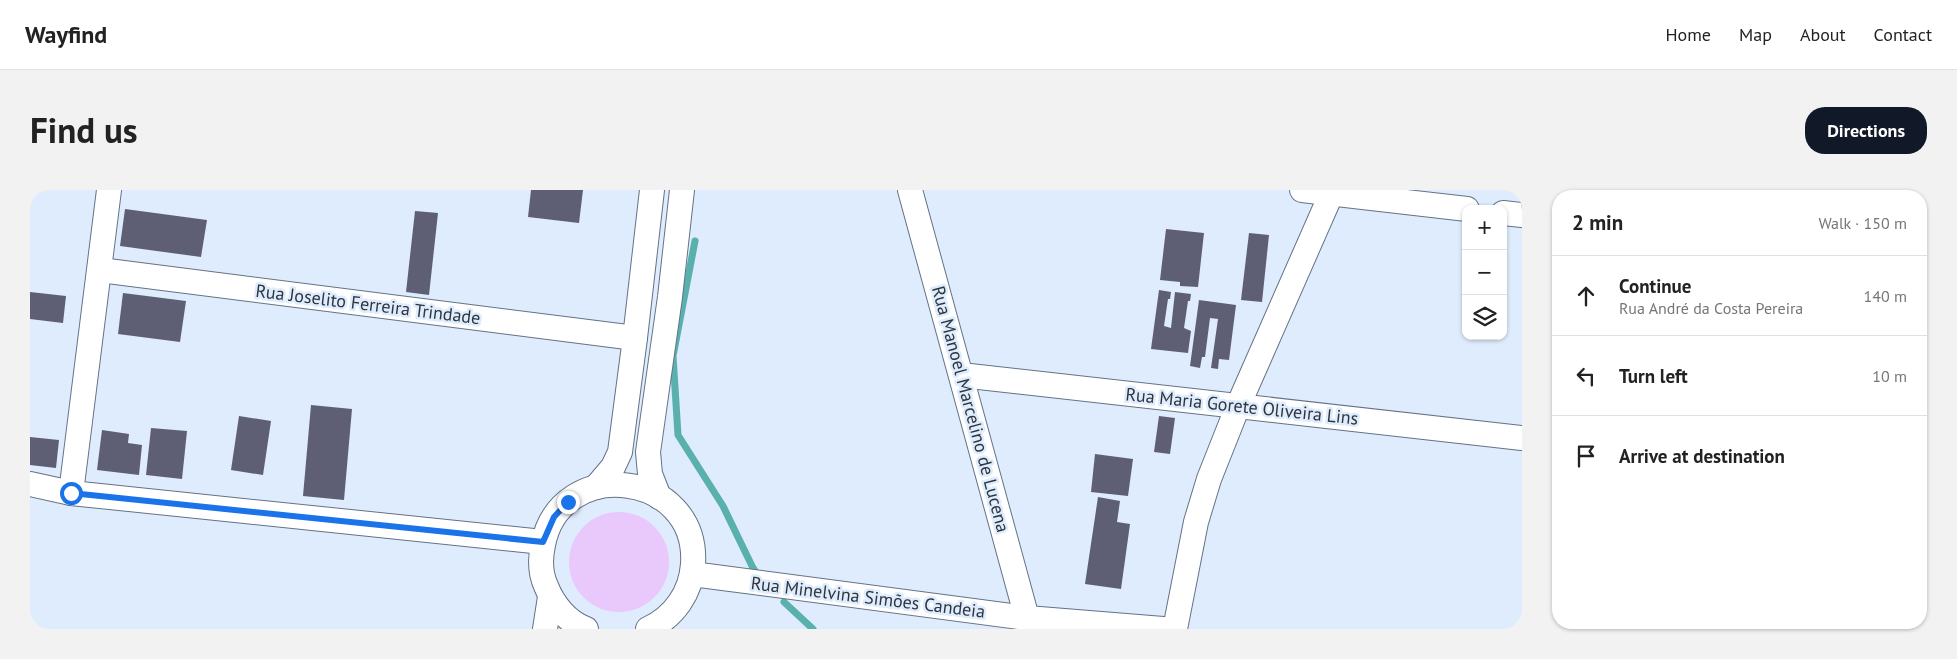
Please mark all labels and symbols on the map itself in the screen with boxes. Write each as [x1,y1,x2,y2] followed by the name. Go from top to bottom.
[254,279,482,329] street label: Rua Joselito Ferreira Trindade
[927,283,1015,535] street label: Rua Manoel Marcelino de Lucena
[1125,382,1359,430] street label: Rua Maria Gorete Oliveira Lins
[60,482,83,505] route start
[557,491,580,514] route end
[750,571,986,623] street label: Rua Minelvina Simões Candeia

